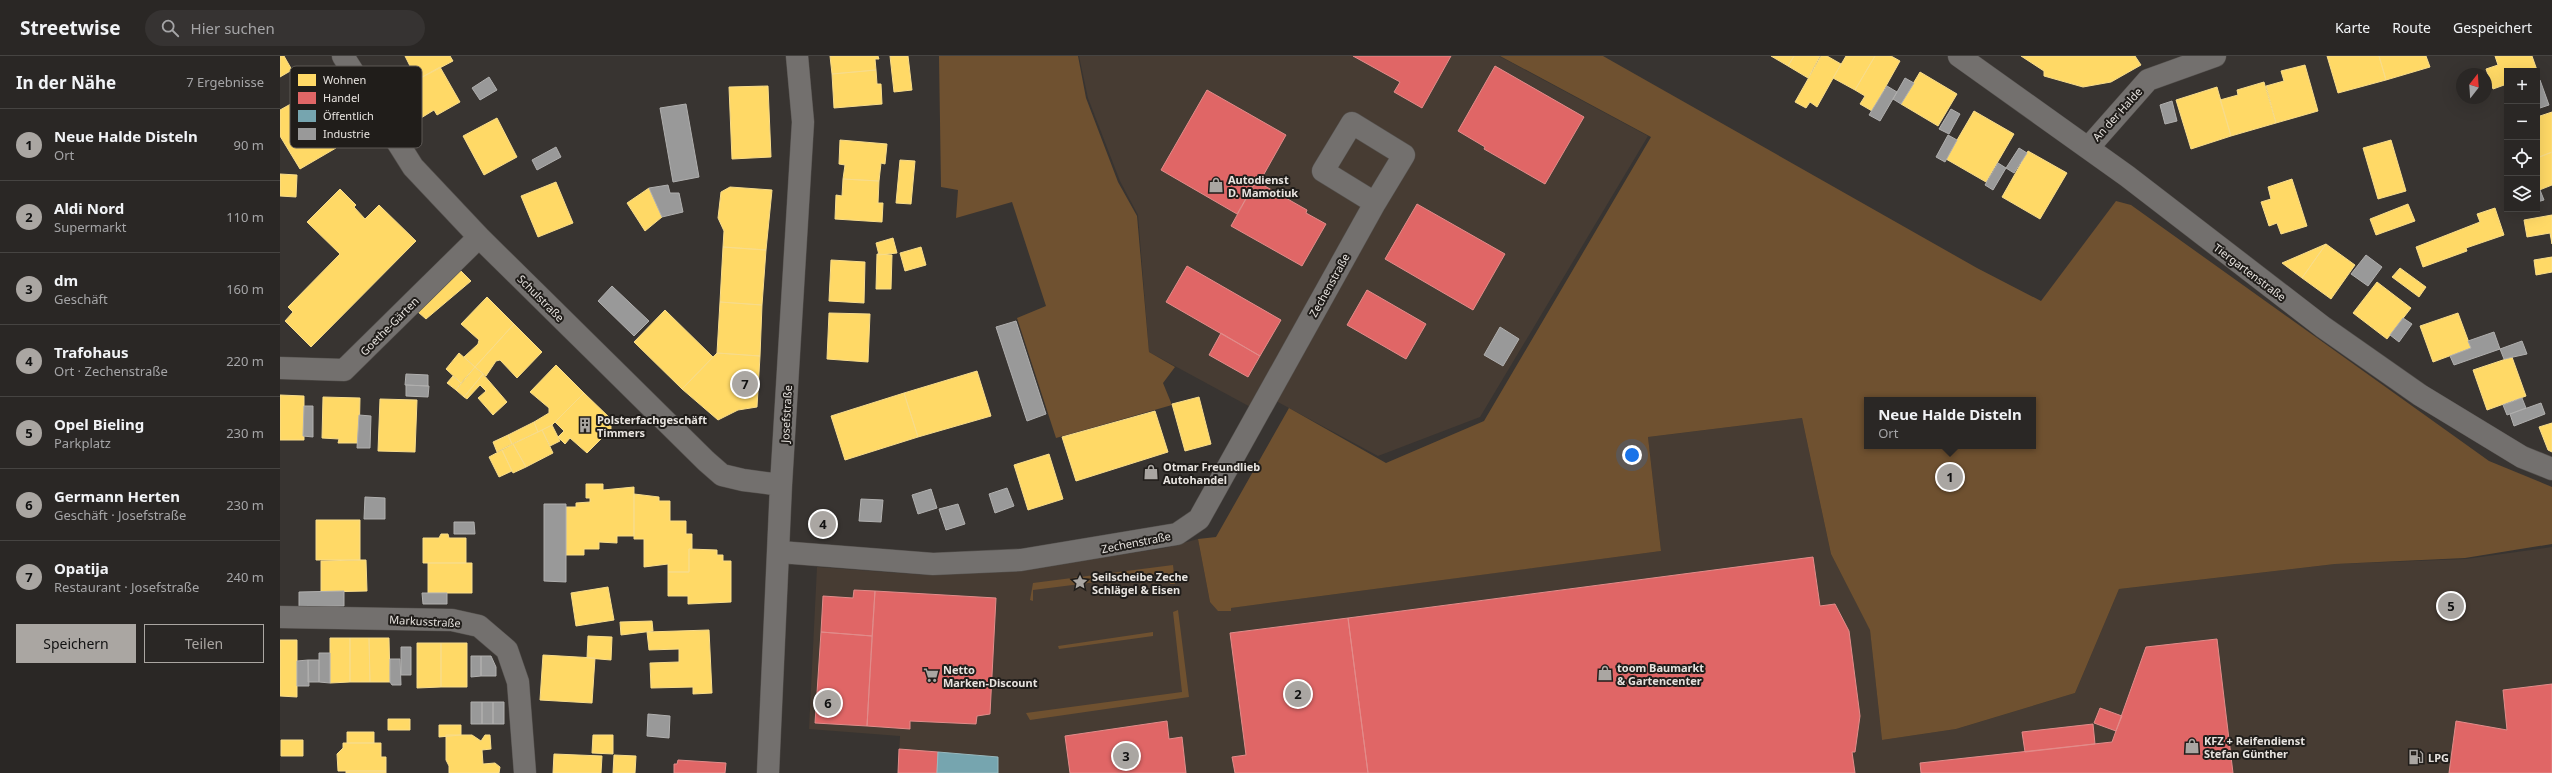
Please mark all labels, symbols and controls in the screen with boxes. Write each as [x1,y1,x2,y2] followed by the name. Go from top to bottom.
[145,10,425,46] search box
[20,15,121,41] text: Streetwise
[159,17,181,39] icon: search
[191,18,275,38] text: Hier suchen
[2335,18,2370,37] text: Karte
[2392,18,2431,37] text: Route
[2453,18,2532,37] text: Gespeichert
[290,66,422,148] legend
[2456,68,2492,104] north arrow
[2504,68,2540,212] map controls
[2504,68,2540,104] button: +
[16,71,116,94] text: In der Nähe
[323,72,366,87] text: Wohnen
[186,73,264,91] text: 7 Ergebnisse
[2089,84,2145,144] street label: An der Halde
[323,90,360,105] text: Handel
[2504,104,2540,140] button: −
[323,108,374,123] text: Öffentlich
[54,126,198,146] text: Neue Halde Disteln
[323,126,370,141] text: Industrie
[25,136,33,154] text: 1
[234,136,264,154] text: 90 m
[2504,140,2540,176] button: locate
[54,146,74,164] text: Ort
[1228,172,1298,200] place label: Autodienst D. Mamotiuk
[1207,176,1225,194] shop icon: Autodienst D. Mamotiuk
[2504,176,2540,212] button: layers
[54,198,124,218] text: Aldi Nord
[25,208,33,226] text: 2
[226,208,264,226] text: 110 m
[54,218,126,236] text: Supermarkt
[2211,240,2289,304] street label: Tiergartenstraße
[1305,251,1353,319] street label: Zechenstraße
[54,270,78,290] text: dm
[514,271,568,325] street label: Schulstraße
[25,280,33,298] text: 3
[226,280,264,298] text: 160 m
[54,290,108,308] text: Geschäft
[356,293,422,359] street label: Goethe-Gärten
[54,342,129,362] text: Trafohaus
[25,352,33,370] text: 4
[226,352,264,370] text: 220 m
[54,362,168,380] text: Ort · Zechenstraße
[732,369,758,399] pin: 7
[777,385,795,444] street label: Josefstraße
[1864,397,2036,449] popup
[1878,404,2022,424] text: Neue Halde Disteln
[597,412,707,440] place label: Polsterfachgeschäft Timmers
[54,414,144,434] text: Opel Bieling
[576,416,594,434] building icon: Polsterfachgeschäft Timmers
[25,424,33,442] text: 5
[226,424,264,442] text: 230 m
[1878,424,1898,442] text: Ort
[54,434,111,452] text: Parkplatz
[1622,445,1642,465] your location
[1163,459,1260,487] place label: Otmar Freundlieb Autohandel
[1937,462,1963,492] pin: 1
[1142,463,1160,481] shop icon: Otmar Freundlieb Autohandel
[54,486,180,506] text: Germann Herten
[25,496,33,514] text: 6
[226,496,264,514] text: 230 m
[54,506,186,524] text: Geschäft · Josefstraße
[810,509,836,539] pin: 4
[1100,528,1172,556] street label: Zechenstraße
[54,558,109,578] text: Opatija
[25,568,33,586] text: 7
[226,568,264,586] text: 240 m
[1092,569,1189,597] place label: Seilscheibe Zeche Schlägel & Eisen
[1071,573,1089,591] place icon: Seilscheibe Zeche Schlägel & Eisen
[54,578,199,596] text: Restaurant · Josefstraße
[2438,591,2464,621] pin: 5
[389,612,461,630] street label: Markusstraße
[16,624,136,663] button: Speichern
[144,624,264,663] button: Teilen
[1617,660,1704,688] place label: toom Baumarkt & Gartencenter
[943,662,1038,690] place label: Netto Marken-Discount
[1596,664,1614,682] shop icon: toom Baumarkt & Gartencenter
[922,666,940,684] supermarket icon: Netto Marken-Discount
[1285,679,1311,709] pin: 2
[815,688,841,718] pin: 6
[2204,733,2305,761] place label: KFZ + Reifendienst Stefan Günther
[2183,737,2201,755] shop icon: KFZ + Reifendienst Stefan Günther
[1113,741,1139,771] pin: 3
[2407,748,2425,766] fuel station icon: LPG
[2428,750,2449,765] place label: LPG

